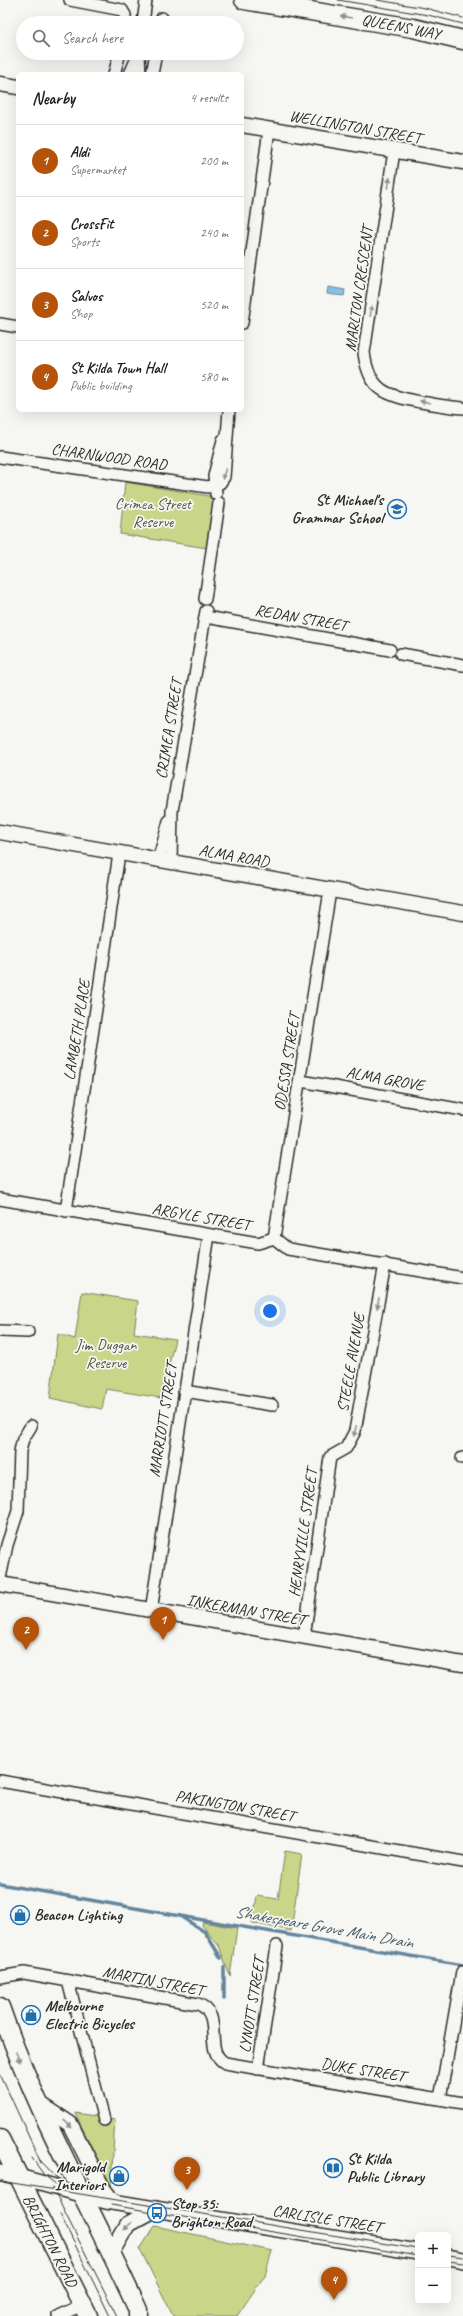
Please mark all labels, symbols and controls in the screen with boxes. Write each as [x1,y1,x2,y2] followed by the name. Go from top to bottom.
[360,10,445,45] street label: QUEENS WAY
[340,14,353,20] one-way arrow
[16,16,244,60] search box
[30,27,52,49] icon: search
[62,29,123,48] text: Search here
[32,88,75,109] text: Nearby
[190,90,228,106] text: 4 results
[288,106,426,149] street label: WELLINGTON STREET
[70,143,89,162] text: Aldi
[42,153,48,169] text: 1
[200,153,228,169] text: 200 m
[70,162,125,178] text: Supermarket
[386,176,392,189] one-way arrow
[70,215,114,234] text: CrossFit
[340,222,378,353] street label: MARLTON CRESCENT
[42,225,48,241] text: 2
[200,225,228,241] text: 240 m
[70,234,99,250] text: Sports
[70,287,102,306] text: Salvos
[42,297,48,313] text: 3
[200,297,228,313] text: 520 m
[368,305,374,317] one-way arrow
[70,306,92,322] text: Shop
[70,359,165,378] text: St Kilda Town Hall
[42,369,48,385] text: 4
[200,369,228,385] text: 580 m
[70,378,132,394] text: Public building
[418,399,431,405] one-way arrow
[50,439,170,475] street label: CHARNWOOD ROAD
[221,468,227,480] one-way arrow
[292,490,386,528] place label: St Michael's Grammar School
[115,494,193,532] park label: Crimea Street Reserve
[386,498,408,520] school or university icon: St Michael's Grammar School
[253,600,352,637] street label: REDAN STREET
[151,674,187,780] street label: CRIMEA STREET
[197,840,272,872] street label: ALMA ROAD
[59,976,95,1082] street label: LAMBETH PLACE
[269,1008,305,1112] street label: ODESSA STREET
[345,1062,428,1096] street label: ALMA GROVE
[151,1199,255,1236] street label: ARGYLE STREET
[375,1296,381,1309] one-way arrow
[260,1301,280,1321] your location
[333,1310,370,1414] street label: STEELE AVENUE
[74,1335,137,1373] park label: Jim Duggan Reserve
[144,1357,183,1478] street label: MARRIOTT STREET
[352,1425,358,1437] one-way arrow
[284,1464,322,1598] street label: HENRYVILLE STREET
[185,1590,312,1631] street label: INKERMAN STREET
[150,1607,176,1640] pin: 1
[13,1617,39,1650] pin: 2
[174,1786,300,1827] street label: PAKINGTON STREET
[233,1901,416,1953] water label: Shakespeare Grove Main Drain
[9,1904,31,1926] shop icon: Beacon Lighting
[34,1905,123,1925] place label: Beacon Lighting
[235,1951,270,2054] street label: LYNOTT STREET
[101,1961,209,2001] street label: MARTIN STREET
[45,1996,135,2034] place label: Melbourne Electric Bicycles
[20,2004,42,2026] shop icon: Melbourne Electric Bicycles
[15,2051,21,2063] one-way arrow
[320,2054,411,2087] street label: DUKE STREET
[63,2119,72,2129] one-way arrow
[347,2149,426,2187] place label: St Kilda Public Library
[55,2157,108,2195] place label: Marigold Interiors
[174,2157,200,2190] pin: 3
[322,2157,344,2179] library icon: St Kilda Public Library
[108,2165,130,2187] shop icon: Marigold Interiors
[18,2191,83,2292] street label: BRIGHTON ROAD
[171,2194,254,2232] place label: Stop 35: Brighton Road
[271,2201,387,2238] street label: CARLISLE STREET
[146,2202,168,2224] bus stop icon: Stop 35: Brighton Road
[123,2221,133,2230] one-way arrow
[415,2232,451,2304] map controls
[415,2232,451,2268] button: +
[321,2267,347,2300] pin: 4
[415,2268,451,2304] button: −

